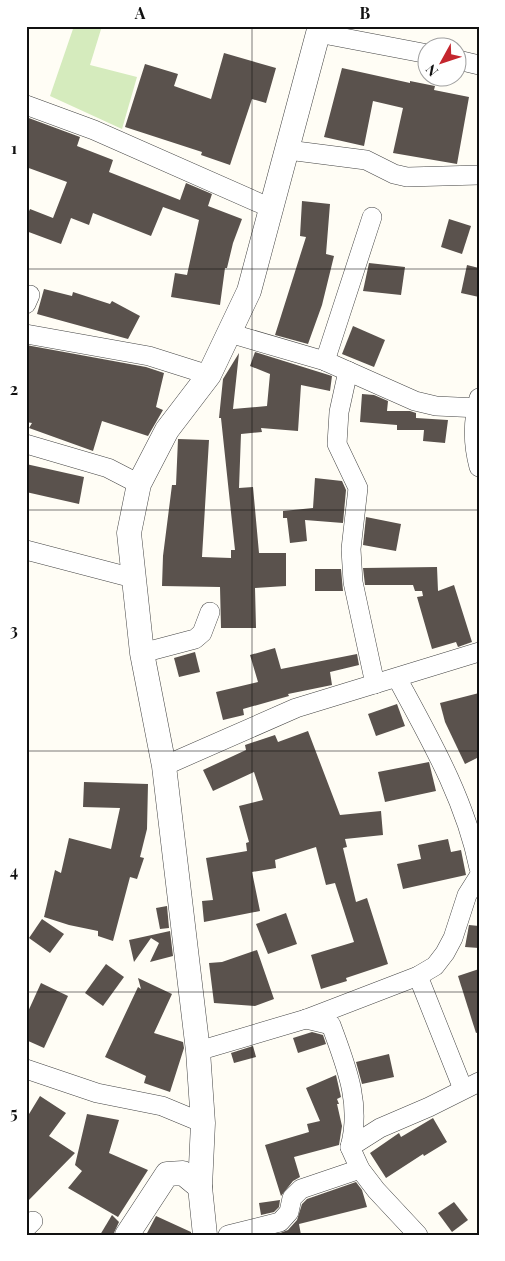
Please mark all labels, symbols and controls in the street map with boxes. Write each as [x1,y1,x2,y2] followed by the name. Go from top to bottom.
[134,2,146,23] text: A
[360,2,371,23] text: B
[418,38,468,88] north arrow
[421,61,442,81] text: N
[11,137,17,158] text: 1
[10,378,18,399] text: 2
[10,619,18,640] text: 3
[10,860,18,881] text: 4
[10,1102,18,1123] text: 5

